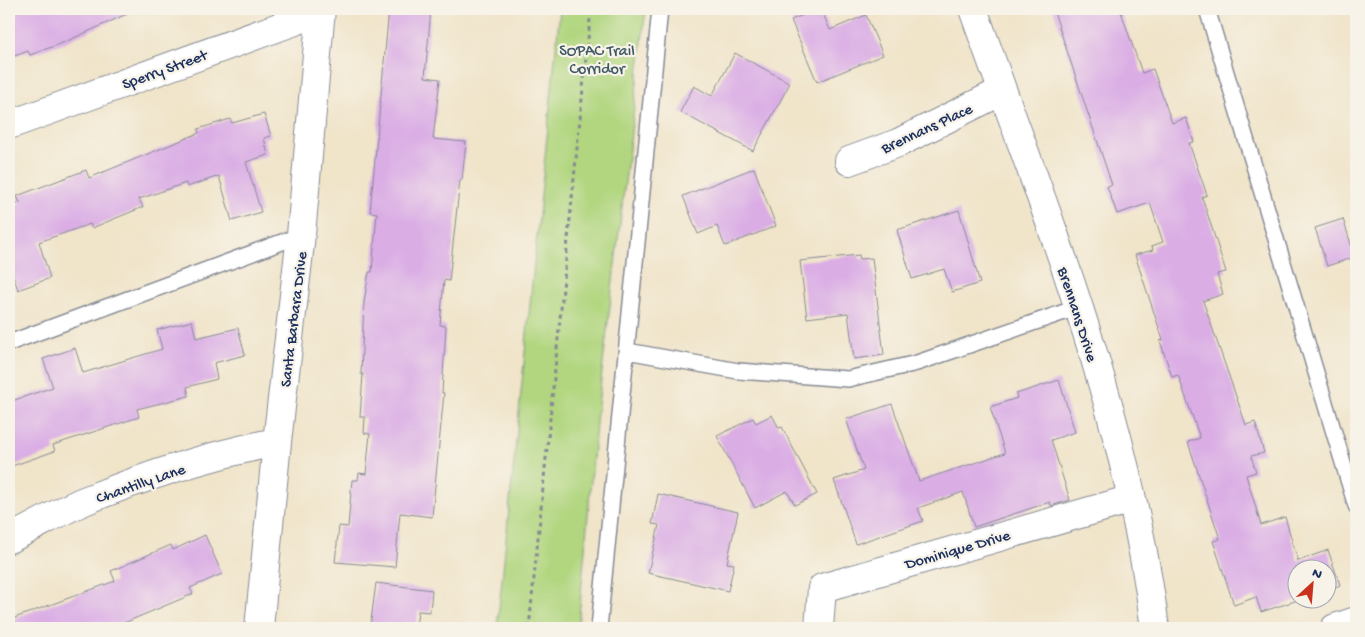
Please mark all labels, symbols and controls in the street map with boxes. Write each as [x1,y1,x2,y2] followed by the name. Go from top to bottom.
[559,43,635,80] park label: SOPAC Trail Corridor
[120,47,212,95] street label: Sperry Street
[878,100,977,160] street label: Brennans Place
[278,250,313,388] street label: Santa Barbara Drive
[1051,264,1100,365] street label: Brennans Drive
[94,461,189,509] street label: Chantilly Lane
[902,527,1014,576] street label: Dominique Drive
[1288,560,1338,610] north arrow
[1309,565,1324,584] text: N

